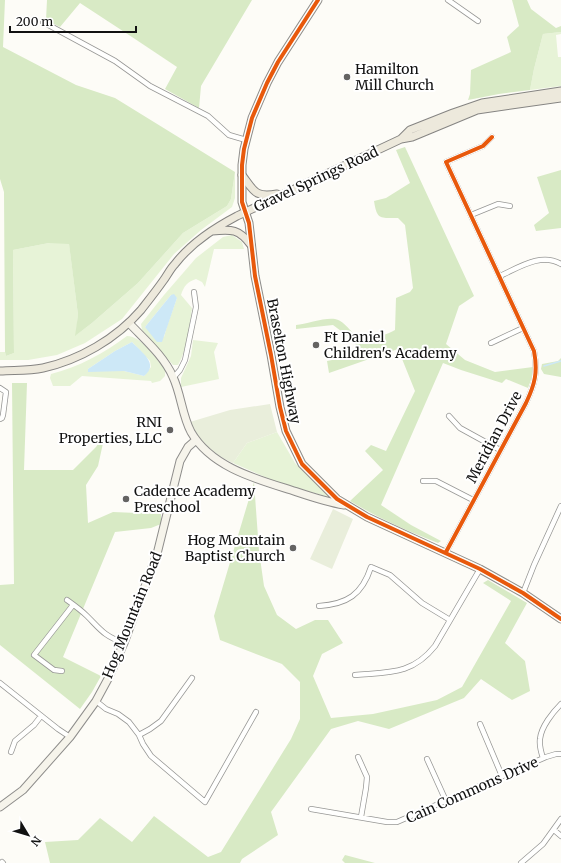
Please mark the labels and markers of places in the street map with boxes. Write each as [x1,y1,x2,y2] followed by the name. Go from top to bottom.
[355,60,434,94] place label: Hamilton Mill Church
[342,72,352,82] marker: Hamilton Mill Church
[324,328,458,362] place label: Ft Daniel Children's Academy
[311,340,321,350] marker: Ft Daniel Children's Academy
[59,413,162,447] place label: RNI Properties, LLC
[165,425,175,435] marker: RNI Properties, LLC
[134,482,256,516] place label: Cadence Academy Preschool
[121,494,131,504] marker: Cadence Academy Preschool
[185,531,285,565] place label: Hog Mountain Baptist Church
[288,543,298,553] marker: Hog Mountain Baptist Church

